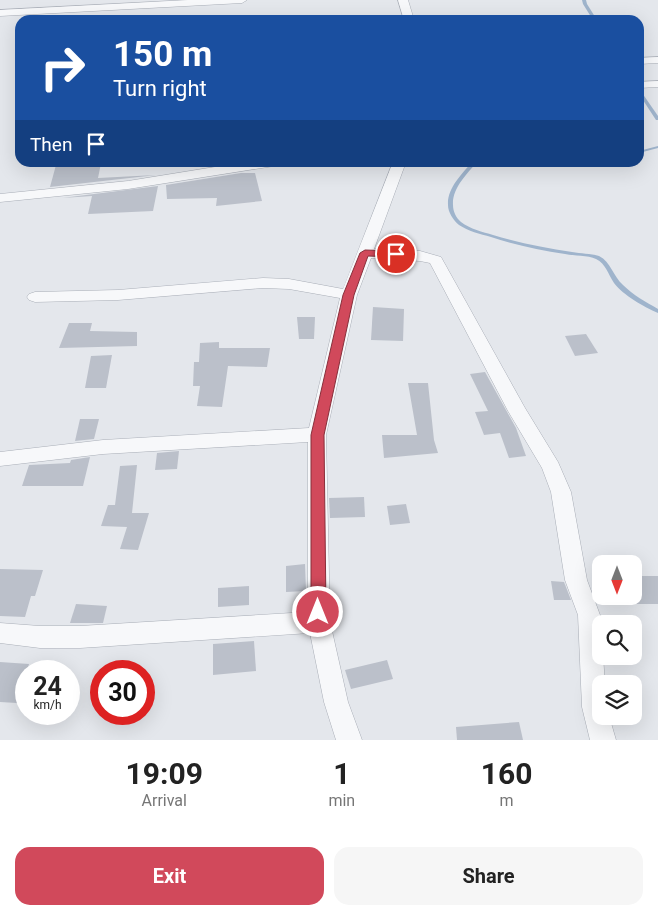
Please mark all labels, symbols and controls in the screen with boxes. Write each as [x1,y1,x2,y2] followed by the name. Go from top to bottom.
[113,34,212,75] text: 150 m
[30,35,95,100] icon: right
[113,76,207,101] text: Turn right
[82,130,110,158] icon: arrive
[30,133,72,156] text: Then
[375,233,417,275] pin
[382,240,410,268] icon: arrive
[592,555,642,605] north arrow
[592,555,642,725] map controls
[291,585,343,637] position arrow
[592,615,642,665] button: search
[90,660,155,725] speed limit sign: 30
[33,672,62,701] text: 24
[592,675,642,725] button: layers
[33,698,62,712] text: km/h
[126,756,203,791] text: 19:09
[333,756,350,791] text: 1
[481,756,532,791] text: 160
[142,791,187,810] text: Arrival
[328,791,355,810] text: min
[500,791,514,810] text: m
[15,847,324,905] button: Exit
[334,847,643,905] button: Share

